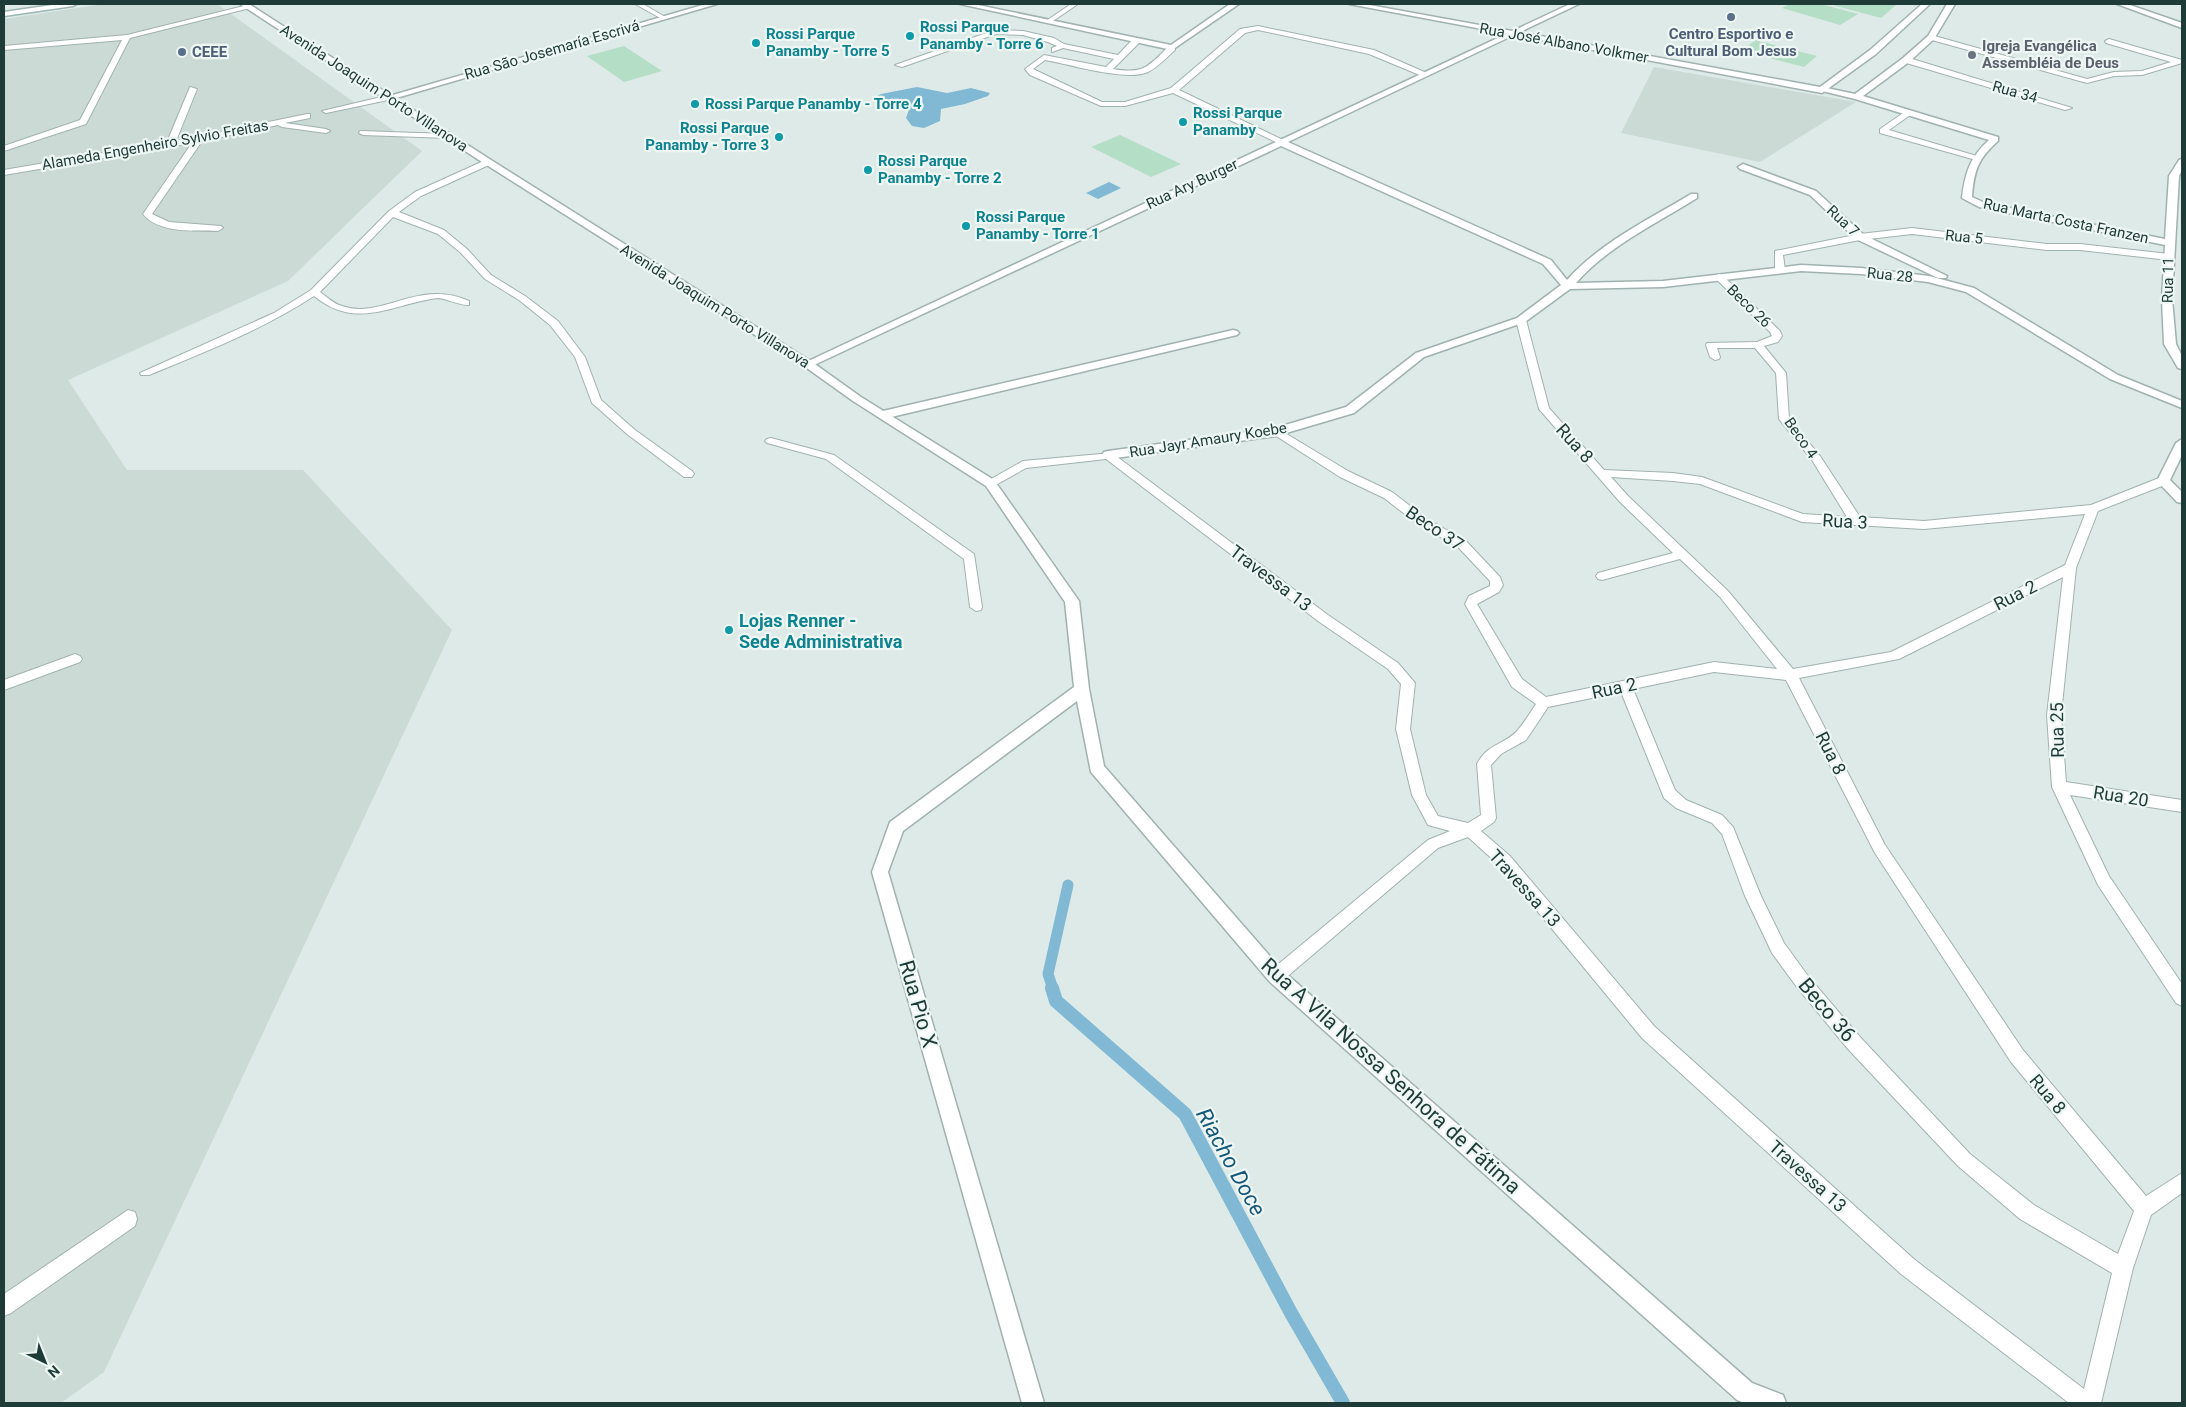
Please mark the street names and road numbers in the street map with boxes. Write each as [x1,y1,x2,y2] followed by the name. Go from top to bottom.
[462,16,642,84] street label: Rua São Josemaría Escrivá
[1478,19,1650,67] street label: Rua José Albano Volkmer
[277,20,471,156] street label: Avenida Joaquim Porto Villanova
[1990,77,2040,107] street label: Rua 34
[40,116,270,174] street label: Alameda Engenheiro Sylvio Freitas
[1143,155,1241,213] street label: Rua Ary Burger
[1982,195,2150,247] street label: Rua Marta Costa Franzen
[1823,202,1863,240] street label: Rua 7
[1944,226,1984,248] street label: Rua 5
[617,240,813,372] street label: Avenida Joaquim Porto Villanova
[2159,257,2177,303] street label: Rua 11
[1866,264,1914,286] street label: Rua 28
[1723,281,1775,331] street label: Beco 26
[1780,414,1822,462] street label: Beco 4
[1128,419,1288,461] street label: Rua Jayr Amaury Koebe
[1552,419,1598,467] street label: Rua 8
[1402,501,1468,555] street label: Beco 37
[1822,509,1868,533] street label: Rua 3
[1226,541,1316,615] street label: Travessa 13
[1990,575,2040,615] street label: Rua 2
[1590,673,1638,703] street label: Rua 2
[2046,702,2068,758] street label: Rua 25
[1811,728,1851,778] street label: Rua 8
[2092,781,2150,811] street label: Rua 20
[1485,845,1565,931] street label: Travessa 13
[1257,953,1525,1199] street label: Rua A Vila Nossa Senhora de Fátima
[894,958,942,1050] street label: Rua Pio X
[1793,973,1861,1047] street label: Beco 36
[2025,1070,2071,1118] street label: Rua 8
[1765,1136,1851,1216] street label: Travessa 13

